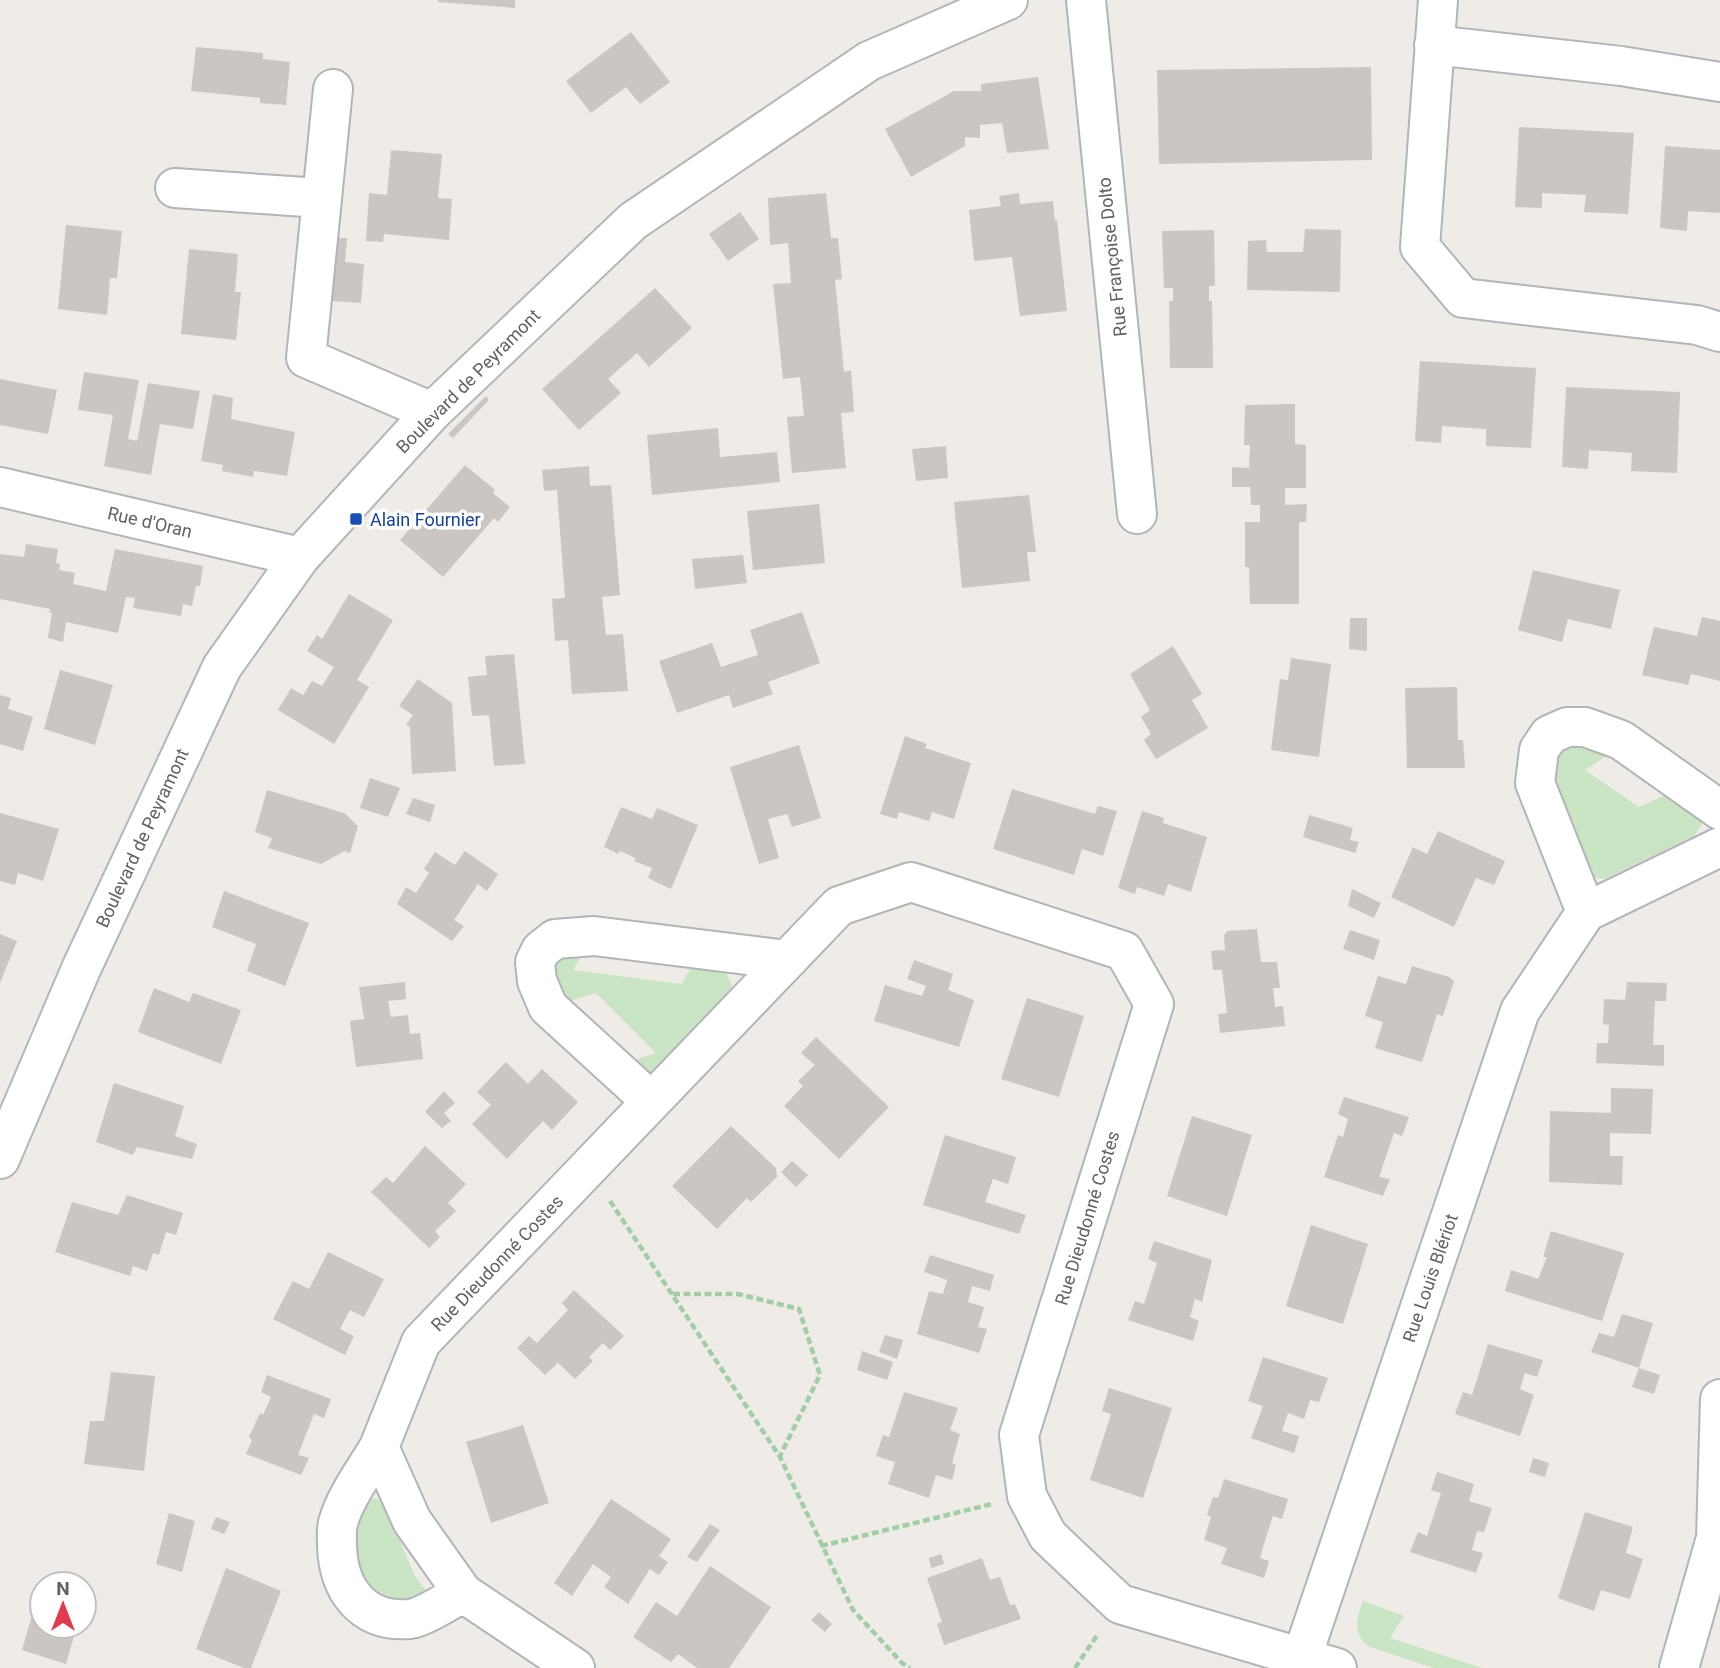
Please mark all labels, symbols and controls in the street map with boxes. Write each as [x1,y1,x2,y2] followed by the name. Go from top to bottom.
[1093,176,1131,338] street label: Rue Françoise Dolto
[392,305,544,457] street label: Boulevard de Peyramont
[106,502,194,542] street label: Rue d'Oran
[370,509,481,530] place label: Alain Fournier
[348,511,364,527] marker: Alain Fournier
[91,745,193,931] street label: Boulevard de Peyramont
[1051,1128,1123,1308] street label: Rue Dieudonné Costes
[427,1191,567,1335] street label: Rue Dieudonné Costes
[1398,1211,1462,1345] street label: Rue Louis Blériot
[28,1570,98,1640] north arrow
[56,1577,70,1600] text: N

